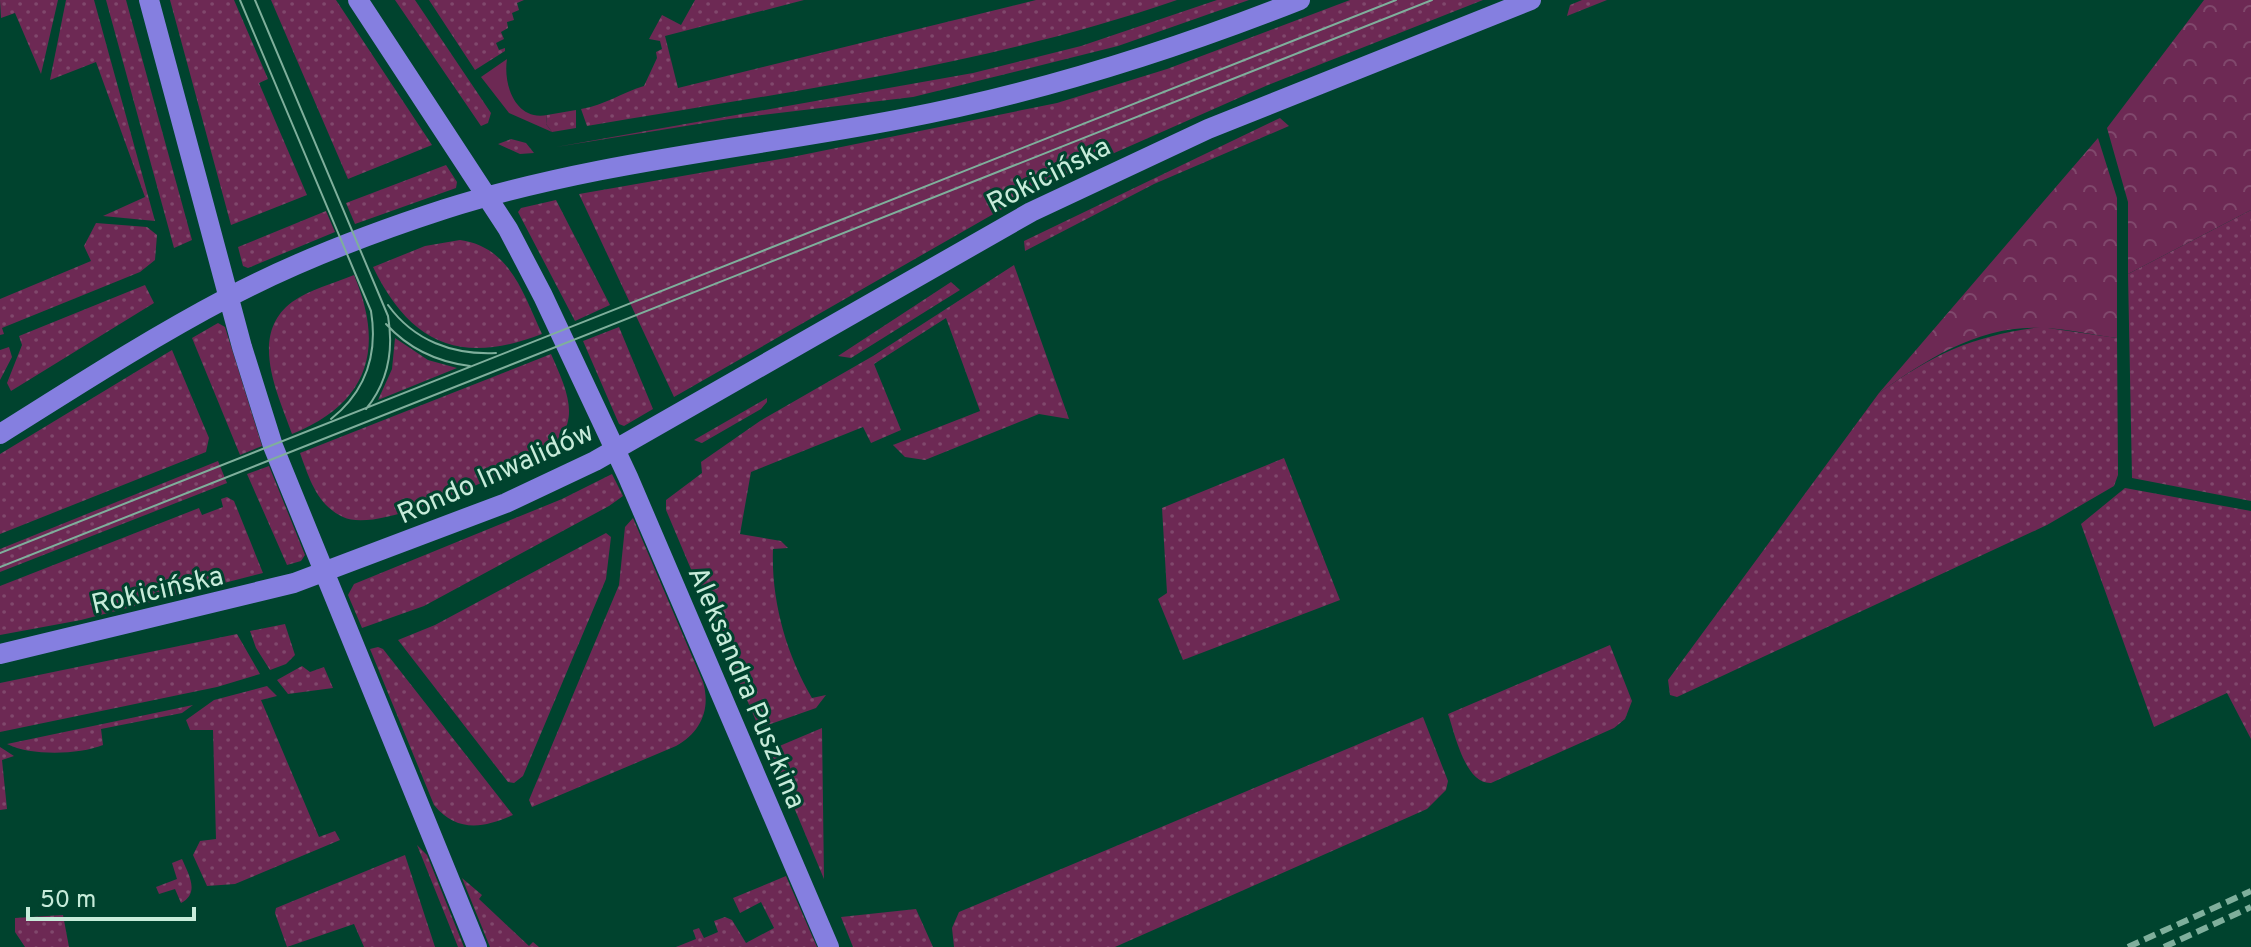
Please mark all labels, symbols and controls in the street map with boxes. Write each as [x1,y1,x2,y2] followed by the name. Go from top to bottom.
[981,130,1117,223] street label: Rokicińska
[392,415,600,534] street label: Rondo Inwalidów
[88,559,227,625] street label: Rokicińska
[678,562,813,815] street label: Aleksandra Puszkina
[28,871,194,921] scale bar
[40,886,96,916] text: 50 m

